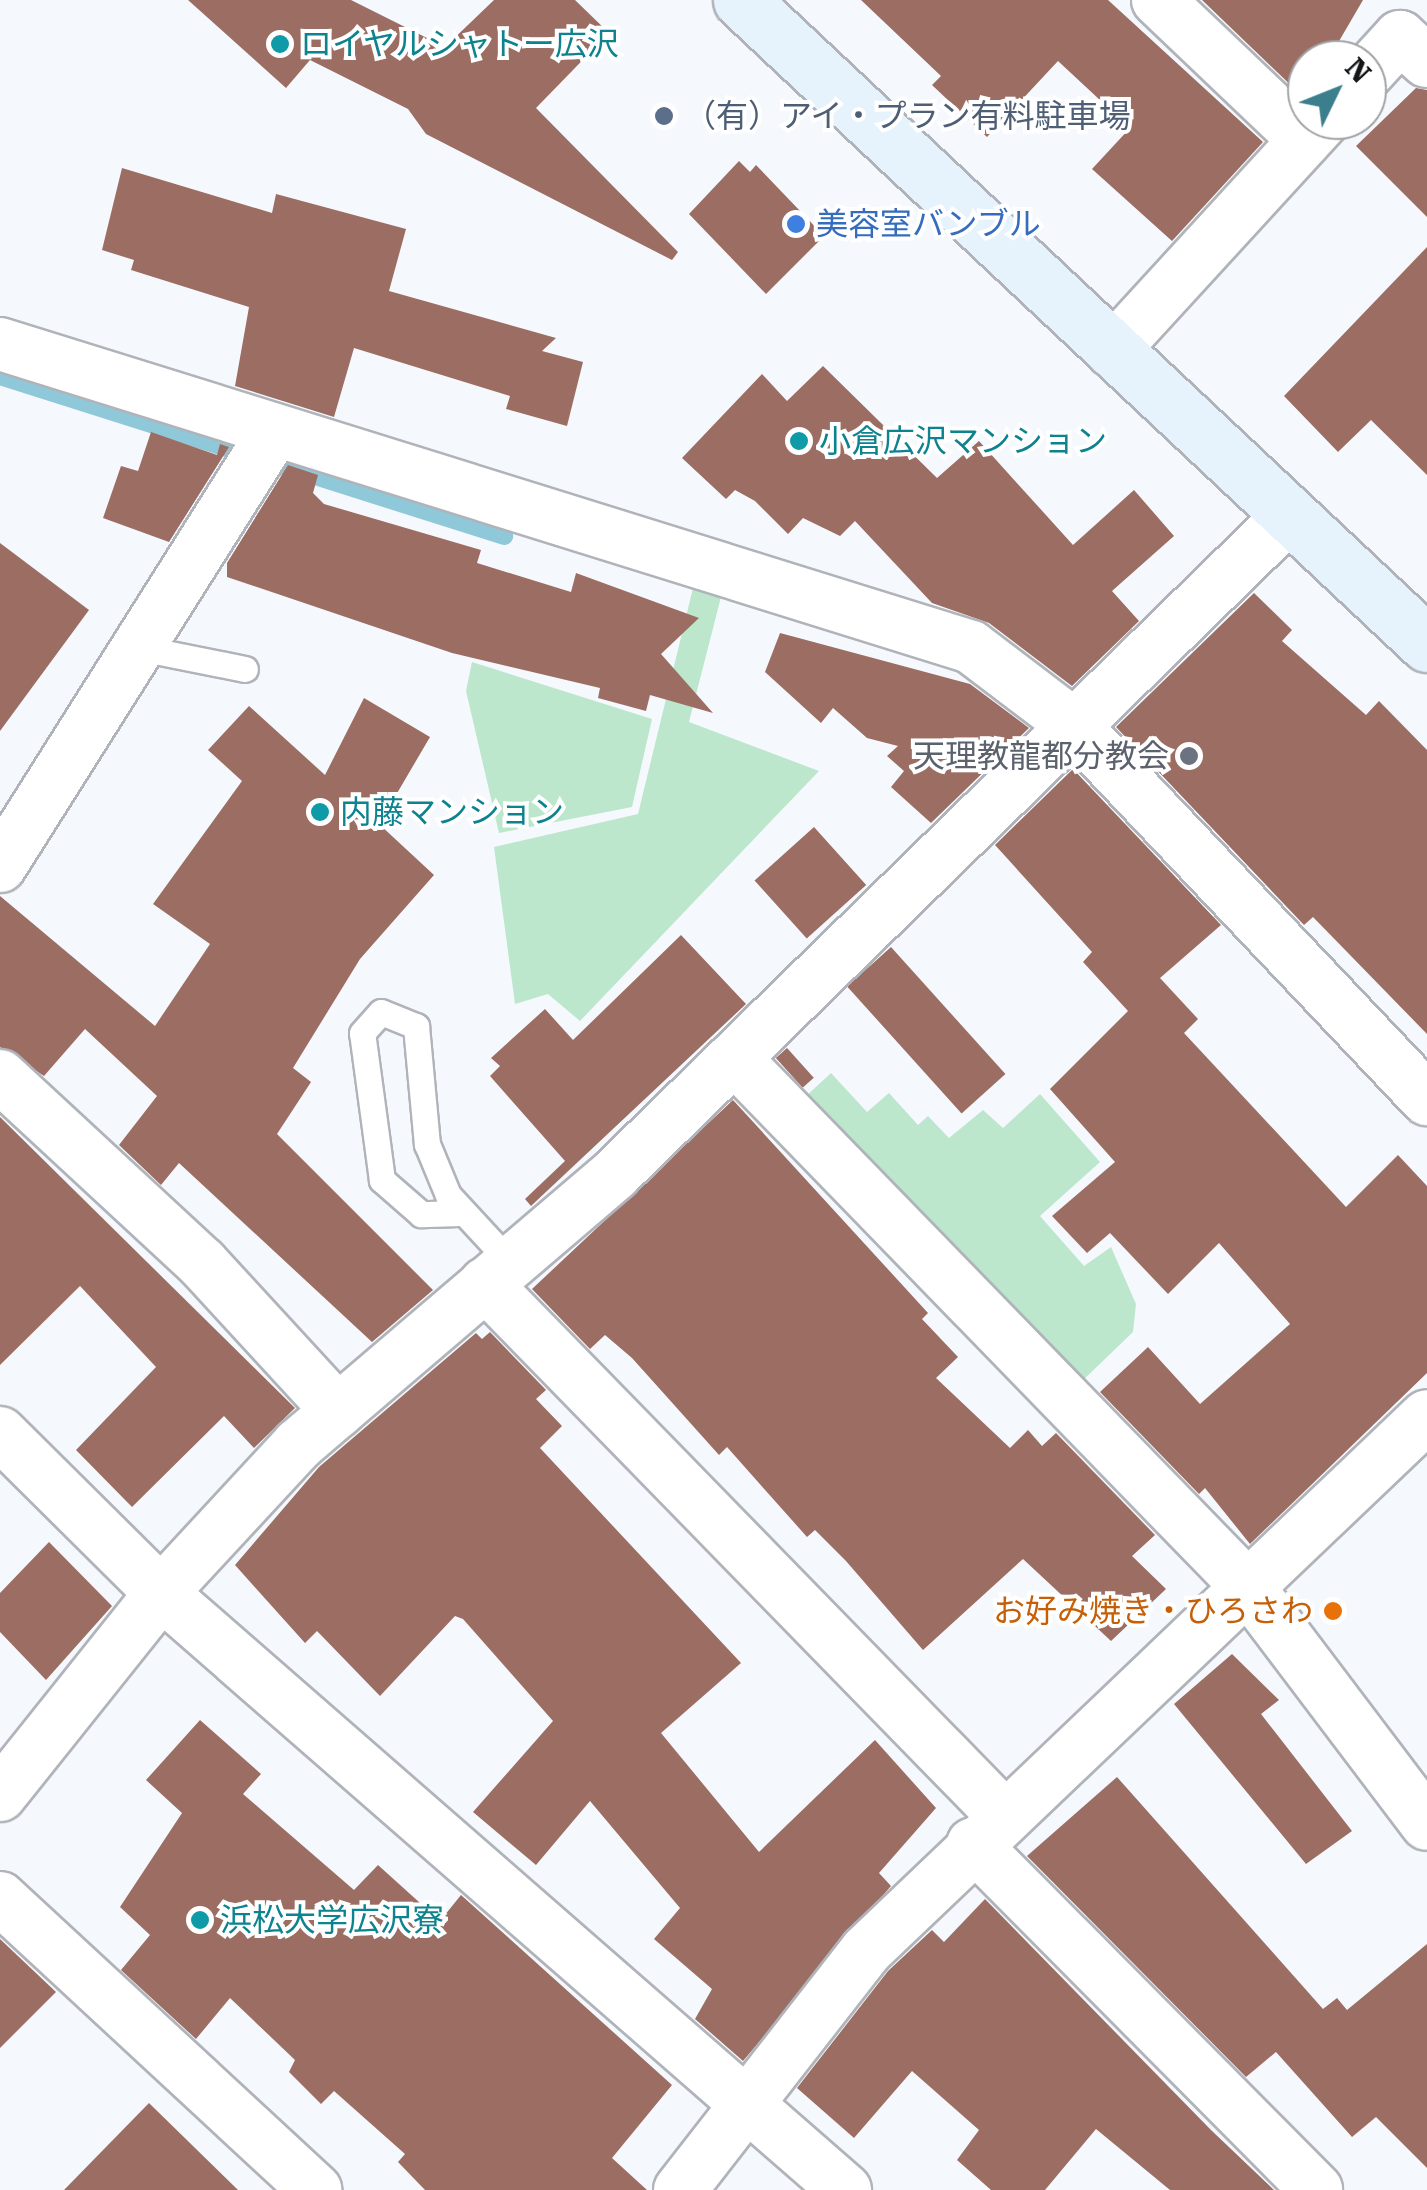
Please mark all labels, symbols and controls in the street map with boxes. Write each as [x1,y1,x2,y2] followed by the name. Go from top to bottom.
[300,25,620,63] place label: ロイヤルシャトー広沢
[269,33,291,55] marker: ロイヤルシャトー広沢
[1287,40,1387,140] north arrow
[1338,51,1377,90] text: N
[684,97,1132,135] place label: （有）アイ・プラン有料駐車場
[653,105,675,127] marker: （有）アイ・プラン有料駐車場
[816,205,1040,243] place label: 美容室バンブル
[785,213,807,235] marker: 美容室バンブル
[819,422,1107,460] place label: 小倉広沢マンション
[788,430,810,452] marker: 小倉広沢マンション
[913,737,1169,775] place label: 天理教龍都分教会
[1178,745,1200,767] marker: 天理教龍都分教会
[340,793,564,831] place label: 内藤マンション
[309,801,331,823] marker: 内藤マンション
[993,1592,1313,1630] place label: お好み焼き・ひろさわ
[1322,1600,1344,1622] marker: お好み焼き・ひろさわ
[220,1901,444,1939] place label: 浜松大学広沢寮
[189,1909,211,1931] marker: 浜松大学広沢寮

